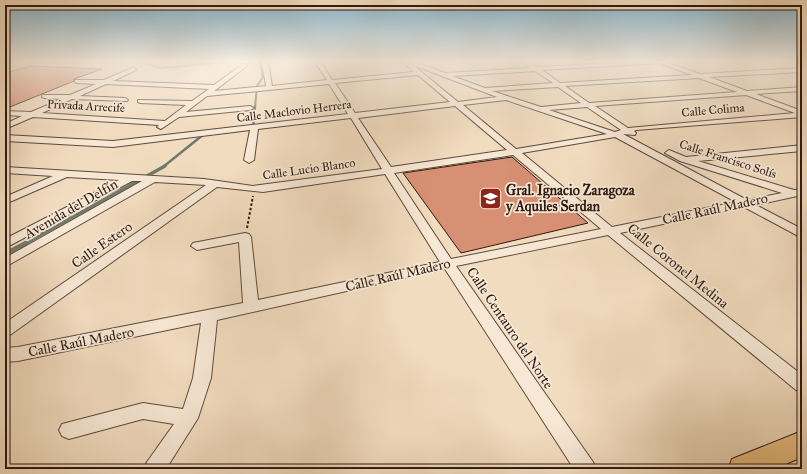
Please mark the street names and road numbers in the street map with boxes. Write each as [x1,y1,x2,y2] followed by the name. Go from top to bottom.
[47,97,125,115] street label: Privada Arrecife
[236,97,353,125] street label: Calle Maclovio Herrera
[681,100,746,120] street label: Calle Colima
[678,137,778,181] street label: Calle Francisco Solís
[262,156,356,182] street label: Calle Lucio Blanco
[20,175,121,243] street label: Avenida del Delfín
[661,190,769,228] street label: Calle Raúl Madero
[68,218,136,272] street label: Calle Estero
[624,220,732,312] street label: Calle Coronel Medina
[344,255,452,295] street label: Calle Raúl Madero
[463,264,557,392] street label: Calle Centauro del Norte
[27,323,135,361] street label: Calle Raúl Madero

